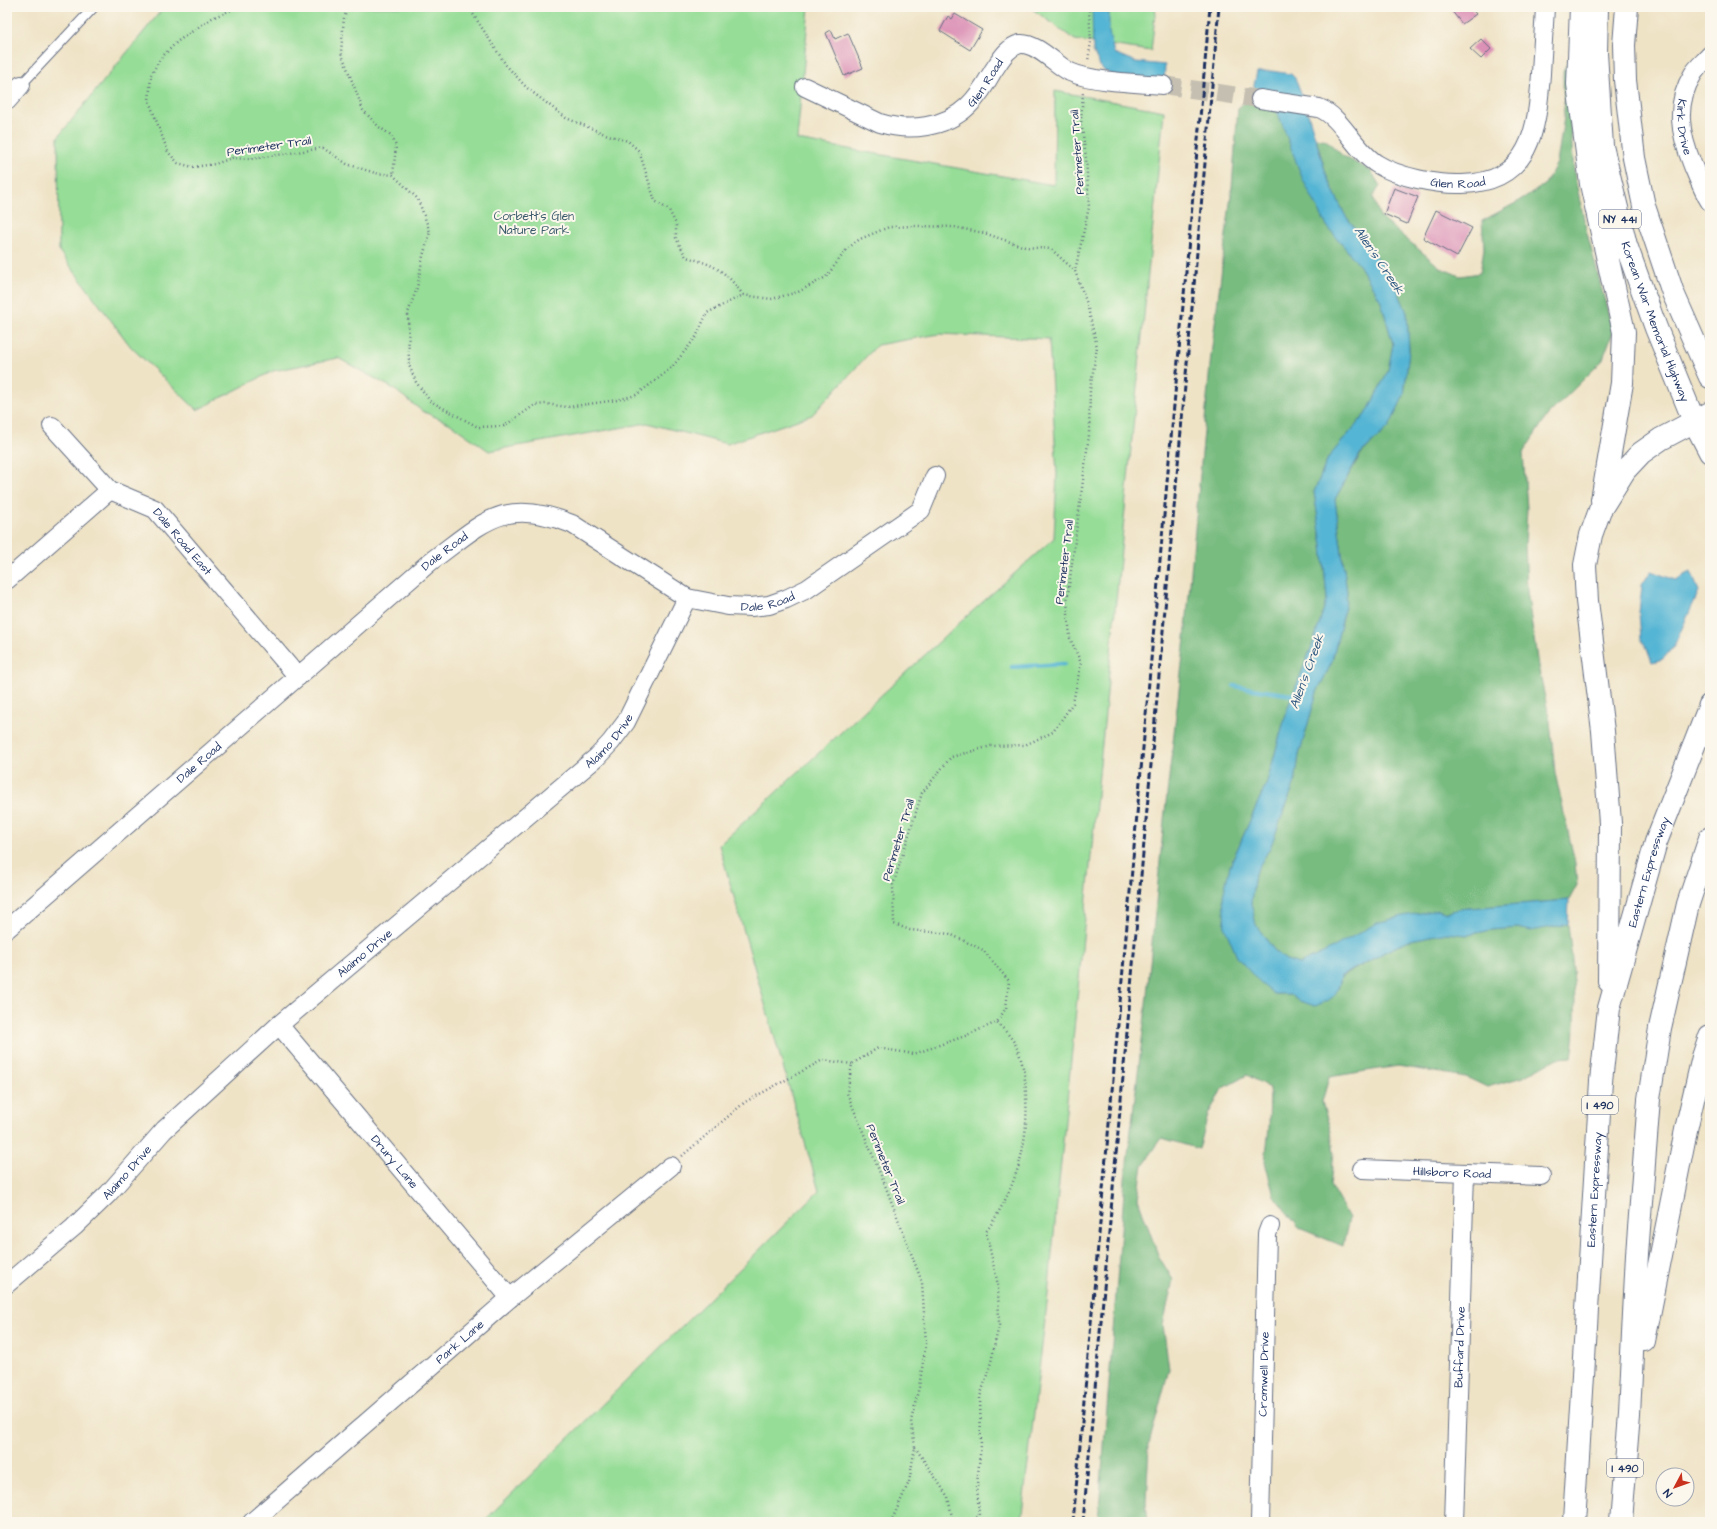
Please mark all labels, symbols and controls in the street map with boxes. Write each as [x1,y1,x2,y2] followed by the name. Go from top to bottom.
[963,56,1008,111] street label: Glen Road
[1672,97,1696,158] street label: Kirk Drive
[1066,109,1089,195] street label: Perimeter Trail
[226,132,312,161] street label: Perimeter Trail
[1429,173,1487,193] street label: Glen Road
[494,208,574,239] park label: Corbett's Glen Nature Park
[1599,210,1641,228] road number: NY 441
[1350,223,1409,299] water label: Allen's Creek
[1616,239,1693,405] street label: Korean War Memorial Highway
[149,505,216,579] street label: Dale Road East
[1051,519,1078,605] street label: Perimeter Trail
[418,528,472,575] street label: Dale Road
[741,588,798,616] street label: Dale Road
[1285,631,1329,711] water label: Allen's Creek
[581,711,638,773] street label: Alaimo Drive
[173,739,225,787] street label: Dale Road
[878,797,919,883] street label: Perimeter Trail
[1624,814,1675,929] street label: Eastern Expressway
[334,925,397,981] street label: Alaimo Drive
[1582,1096,1618,1114] road number: I 490
[862,1122,909,1207] street label: Perimeter Trail
[367,1131,422,1193] street label: Drury Lane
[1583,1131,1608,1248] street label: Eastern Expressway
[99,1141,156,1204] street label: Alaimo Drive
[1413,1163,1491,1183] street label: Hillsboro Road
[1450,1306,1470,1388] street label: Buffard Drive
[432,1316,488,1368] street label: Park Lane
[1255,1331,1274,1417] street label: Cromwell Drive
[1607,1459,1643,1477] road number: I 490
[1655,1467,1695,1507] north arrow
[1660,1486,1676,1501] text: N

